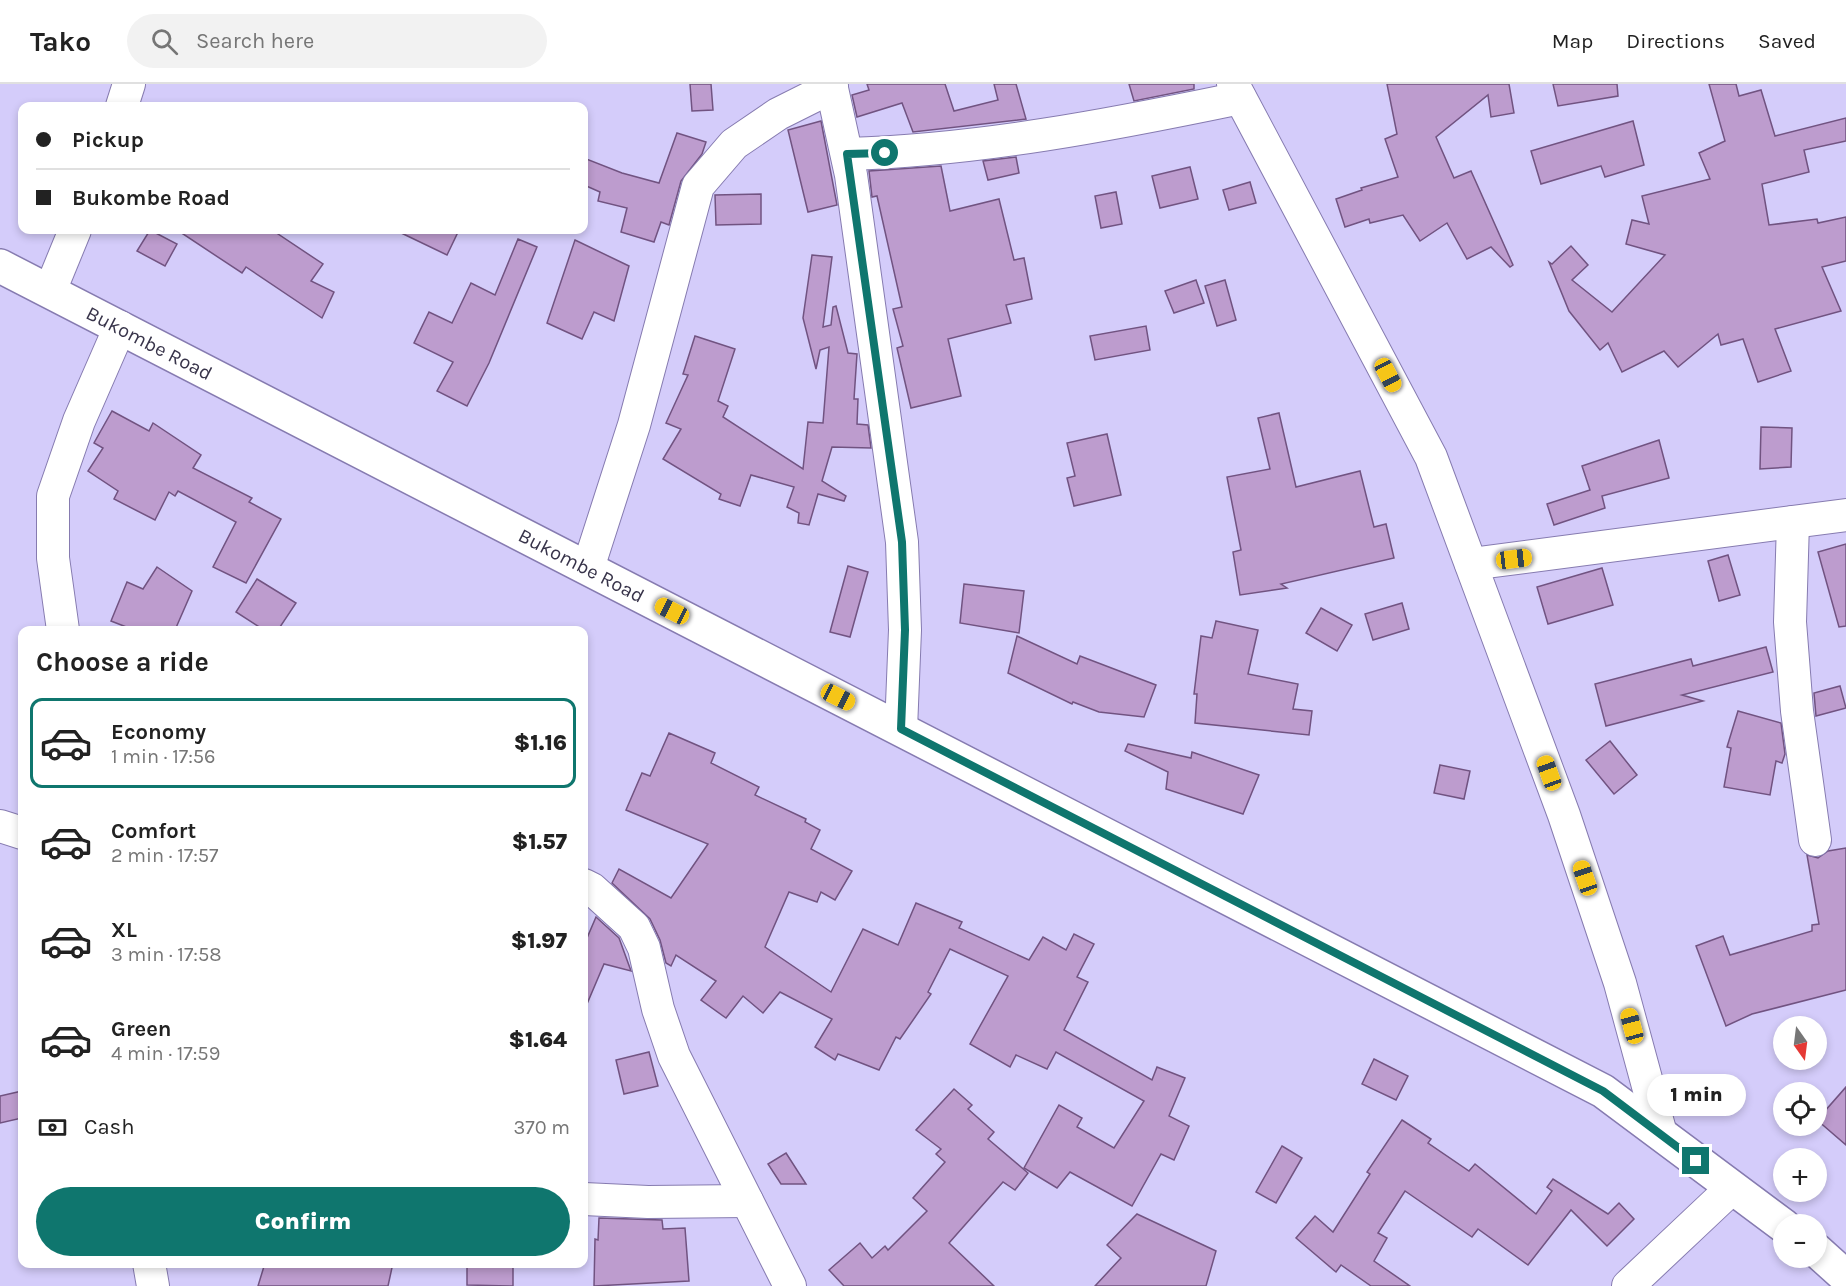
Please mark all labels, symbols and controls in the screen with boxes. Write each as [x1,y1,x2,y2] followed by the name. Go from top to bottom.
[127,14,547,68] search box
[30,25,91,58] text: Tako
[148,25,181,58] icon: search
[196,28,314,54] text: Search here
[1552,29,1593,53] text: Map
[1626,29,1725,53] text: Directions
[1758,29,1816,53] text: Saved
[72,127,144,153] text: Pickup
[871,139,898,166] route start
[72,185,230,211] text: Bukombe Road
[83,301,216,385] street label: Bukombe Road
[1372,355,1404,395] car
[515,523,648,607] street label: Bukombe Road
[1495,548,1533,570] car
[652,595,692,627] car
[36,646,209,678] text: Choose a ride
[818,681,858,713] car
[39,716,93,770] icon: car
[111,719,206,745] text: Economy
[514,730,567,756] text: $1.16
[111,745,216,768] text: 1 min · 17:56
[1534,753,1564,793] car
[39,815,93,869] icon: car
[111,818,196,844] text: Comfort
[512,829,567,855] text: $1.57
[111,844,218,867] text: 2 min · 17:57
[1571,858,1599,898] car
[39,914,93,968] icon: car
[111,917,137,943] text: XL
[511,928,567,954] text: $1.97
[111,943,222,966] text: 3 min · 17:58
[1619,1006,1645,1046] car
[39,1013,93,1067] icon: car
[111,1016,172,1042] text: Green
[1773,1016,1827,1070] north arrow
[1773,1016,1827,1268] map controls
[508,1027,567,1053] text: $1.64
[111,1042,220,1065] text: 4 min · 17:59
[1646,1074,1746,1116] callout: 1 min
[1773,1082,1827,1136] button: locate
[1670,1083,1723,1106] text: 1 min
[36,1111,69,1144] icon: cash
[84,1114,134,1140] text: Cash
[513,1116,570,1139] text: 370 m
[1682,1147,1709,1174] route end
[1773,1148,1827,1202] button: +
[36,1187,570,1256] button: Confirm
[1773,1214,1827,1268] button: −

